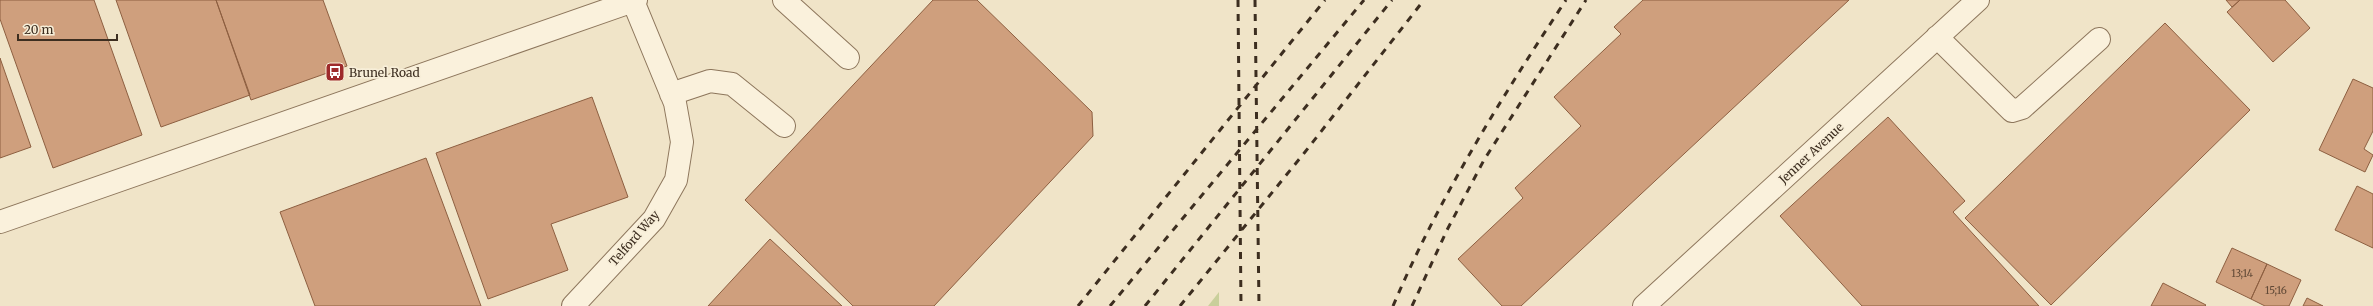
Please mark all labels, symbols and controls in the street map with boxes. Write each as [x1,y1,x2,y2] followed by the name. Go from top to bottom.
[18,16,117,42] scale bar
[24,22,53,37] text: 20 m
[324,61,346,83] bus stop icon: Brunel Road
[349,65,420,80] place label: Brunel Road
[1775,119,1846,187] street label: Jenner Avenue
[606,207,662,269] street label: Telford Way
[2231,267,2253,280] house number: 13;14
[2265,284,2287,297] house number: 15;16

